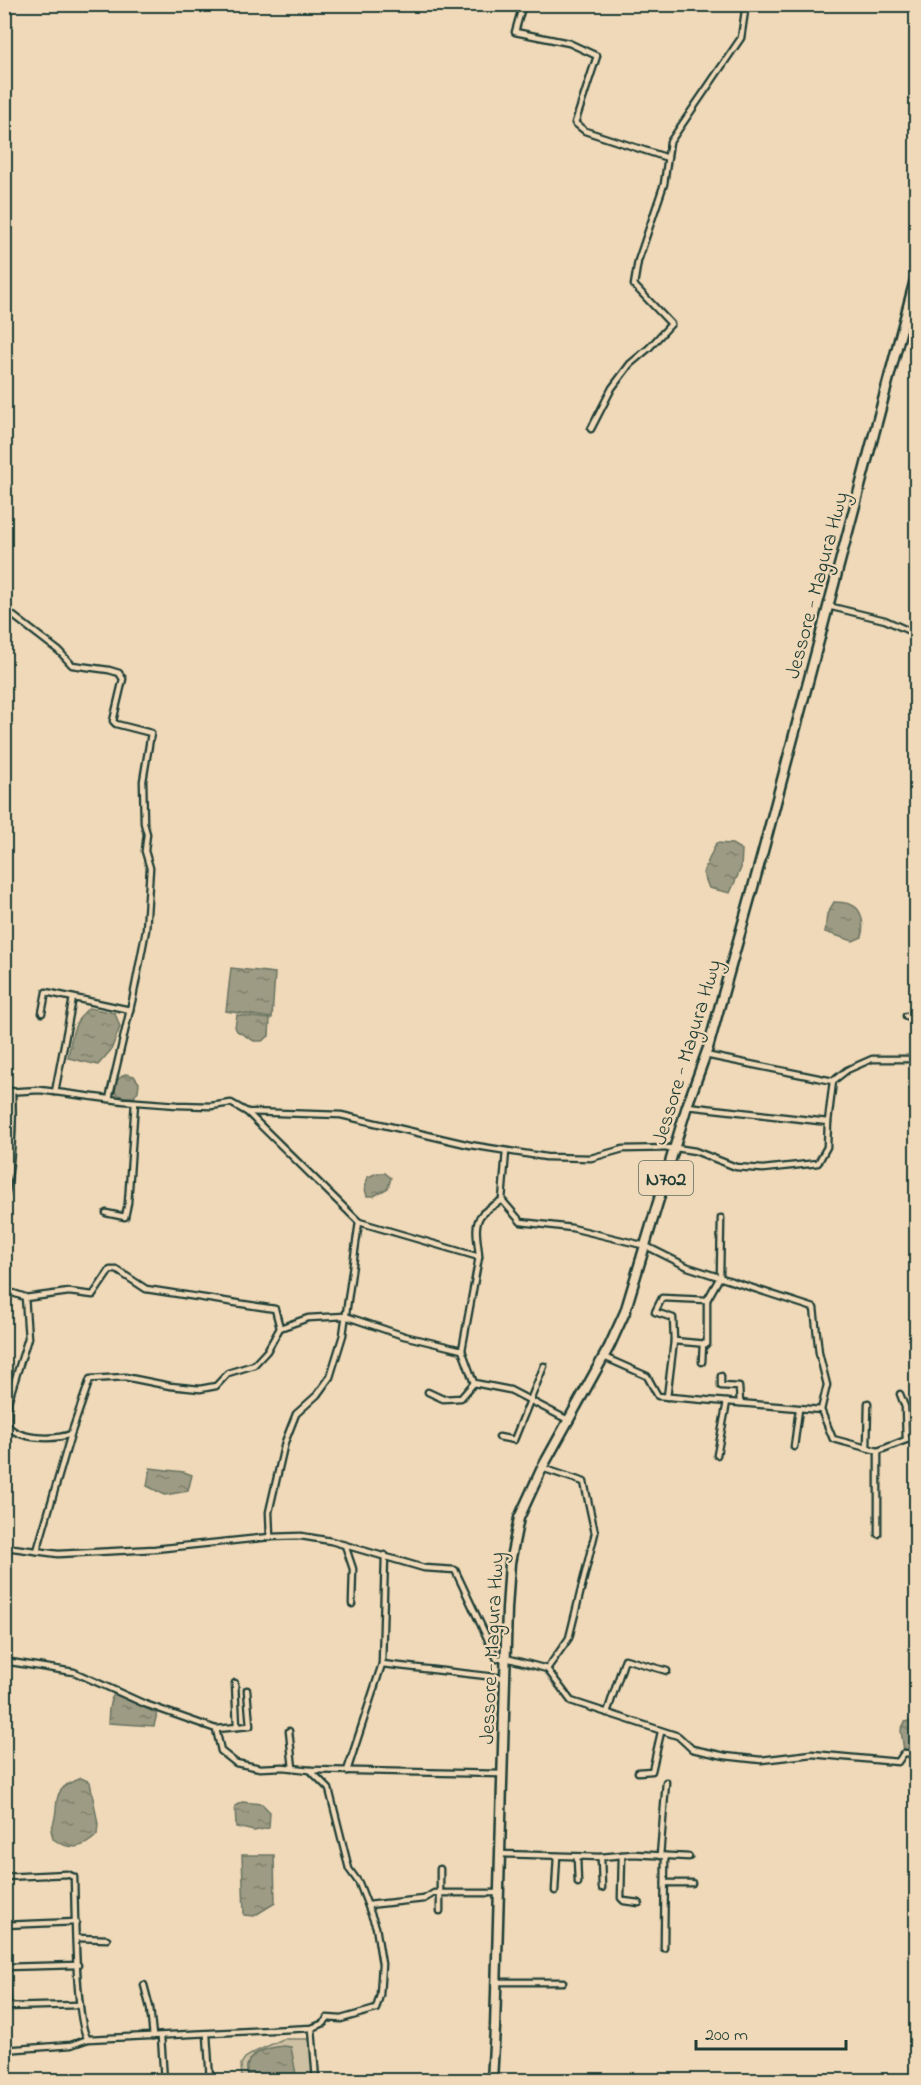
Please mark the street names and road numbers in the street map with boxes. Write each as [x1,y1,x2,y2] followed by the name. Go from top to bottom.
[779,489,859,683] street label: Jessore - Magura Hwy
[645,956,732,1150] street label: Jessore - Magura Hwy
[639,1161,693,1195] road number: N702
[473,1551,515,1745] street label: Jessore - Magura Hwy

